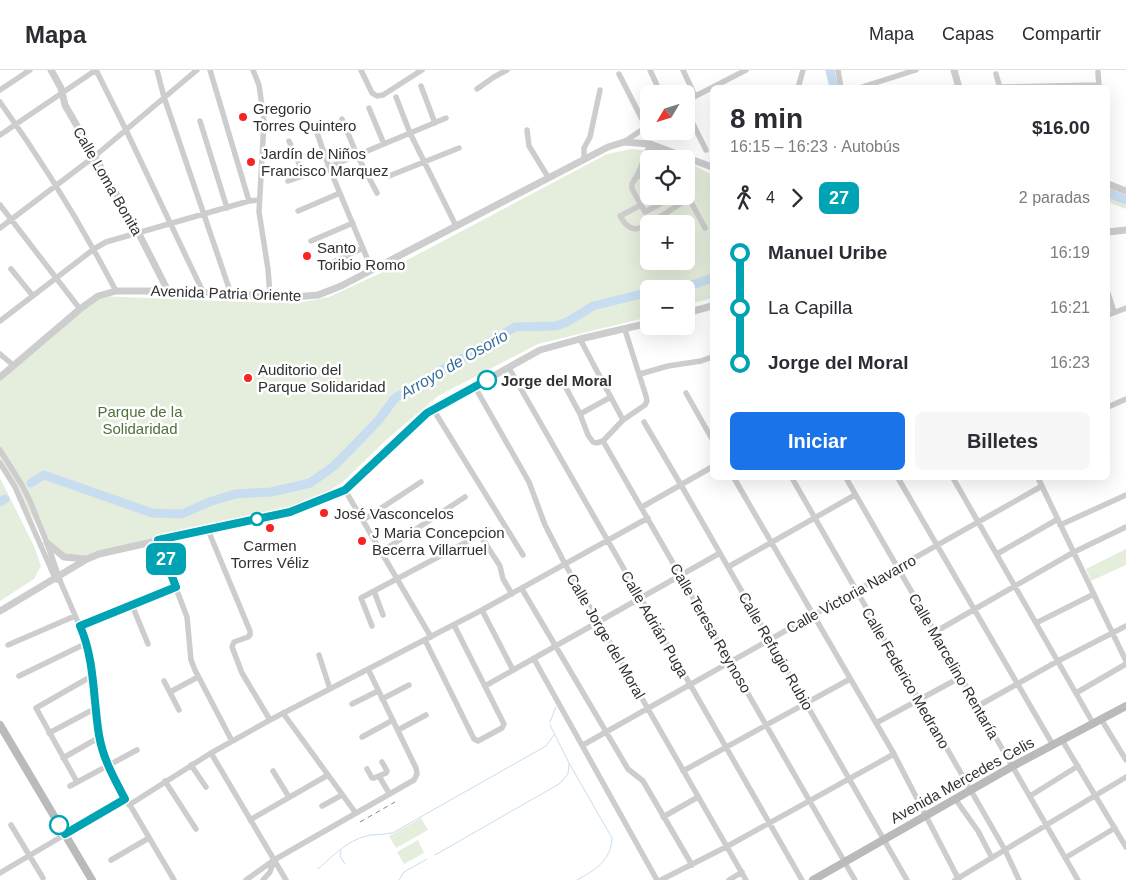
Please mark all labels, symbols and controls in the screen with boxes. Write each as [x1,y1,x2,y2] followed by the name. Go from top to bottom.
[25,21,86,48] text: Mapa
[869,24,914,44] text: Mapa
[942,24,994,44] text: Capas
[1022,24,1101,44] text: Compartir
[640,85,695,140] north arrow
[640,85,695,335] map controls
[253,100,356,134] place label: Gregorio Torres Quintero
[730,103,803,134] text: 8 min
[237,111,249,123] marker: Gregorio Torres Quintero
[1032,117,1090,138] text: $16.00
[70,124,146,239] street label: Calle Loma Bonita
[730,138,900,155] text: 16:15 – 16:23 · Autobús
[261,145,389,179] place label: Jardín de Niños Francisco Marquez
[640,150,695,205] button: locate
[245,156,257,168] marker: Jardín de Niños Francisco Marquez
[730,184,758,212] icon: walk
[783,184,811,212] icon: forward
[829,188,849,208] text: 27
[766,189,775,206] text: 4
[1019,189,1090,206] text: 2 paradas
[640,215,695,270] button: +
[317,239,405,273] place label: Santo Toribio Romo
[768,242,887,263] text: Manuel Uribe
[1050,244,1090,261] text: 16:19
[301,250,313,262] marker: Santo Toribio Romo
[640,280,695,335] button: −
[150,282,302,304] street label: Avenida Patria Oriente
[768,297,853,318] text: La Capilla
[1050,299,1090,316] text: 16:21
[397,326,511,402] water label: Arroyo de Osorio
[768,352,908,373] text: Jorge del Moral
[1050,354,1090,371] text: 16:23
[258,361,386,395] place label: Auditorio del Parque Solidaridad
[477,370,497,390] marker: Jorge del Moral
[242,372,254,384] marker: Auditorio del Parque Solidaridad
[501,372,612,389] place label: Jorge del Moral
[97,403,183,437] park label: Parque de la Solidaridad
[730,412,905,470] button: Iniciar
[915,412,1090,470] button: Billetes
[334,505,454,522] place label: José Vasconcelos
[318,507,330,519] marker: José Vasconcelos
[250,512,264,526] unlabelled marker
[264,522,276,534] marker: Carmen Torres Véliz
[372,524,505,558] place label: J Maria Concepcion Becerra Villarruel
[356,535,368,547] marker: J Maria Concepcion Becerra Villarruel
[231,537,309,571] place label: Carmen Torres Véliz
[144,543,188,575] line badge: 27
[156,549,176,569] text: 27
[783,551,919,637] street label: Calle Victoria Navarro
[667,560,755,696] street label: Calle Teresa Reynoso
[618,568,693,681] street label: Calle Adrián Puga
[563,570,649,702] street label: Calle Jorge del Moral
[735,589,817,713] street label: Calle Refugio Rubio
[905,590,1003,742] street label: Calle Marcelino Rentaría
[859,604,953,752] street label: Calle Federico Medrano
[887,733,1037,827] street label: Avenida Mercedes Celis
[49,815,69,835] unlabelled marker

